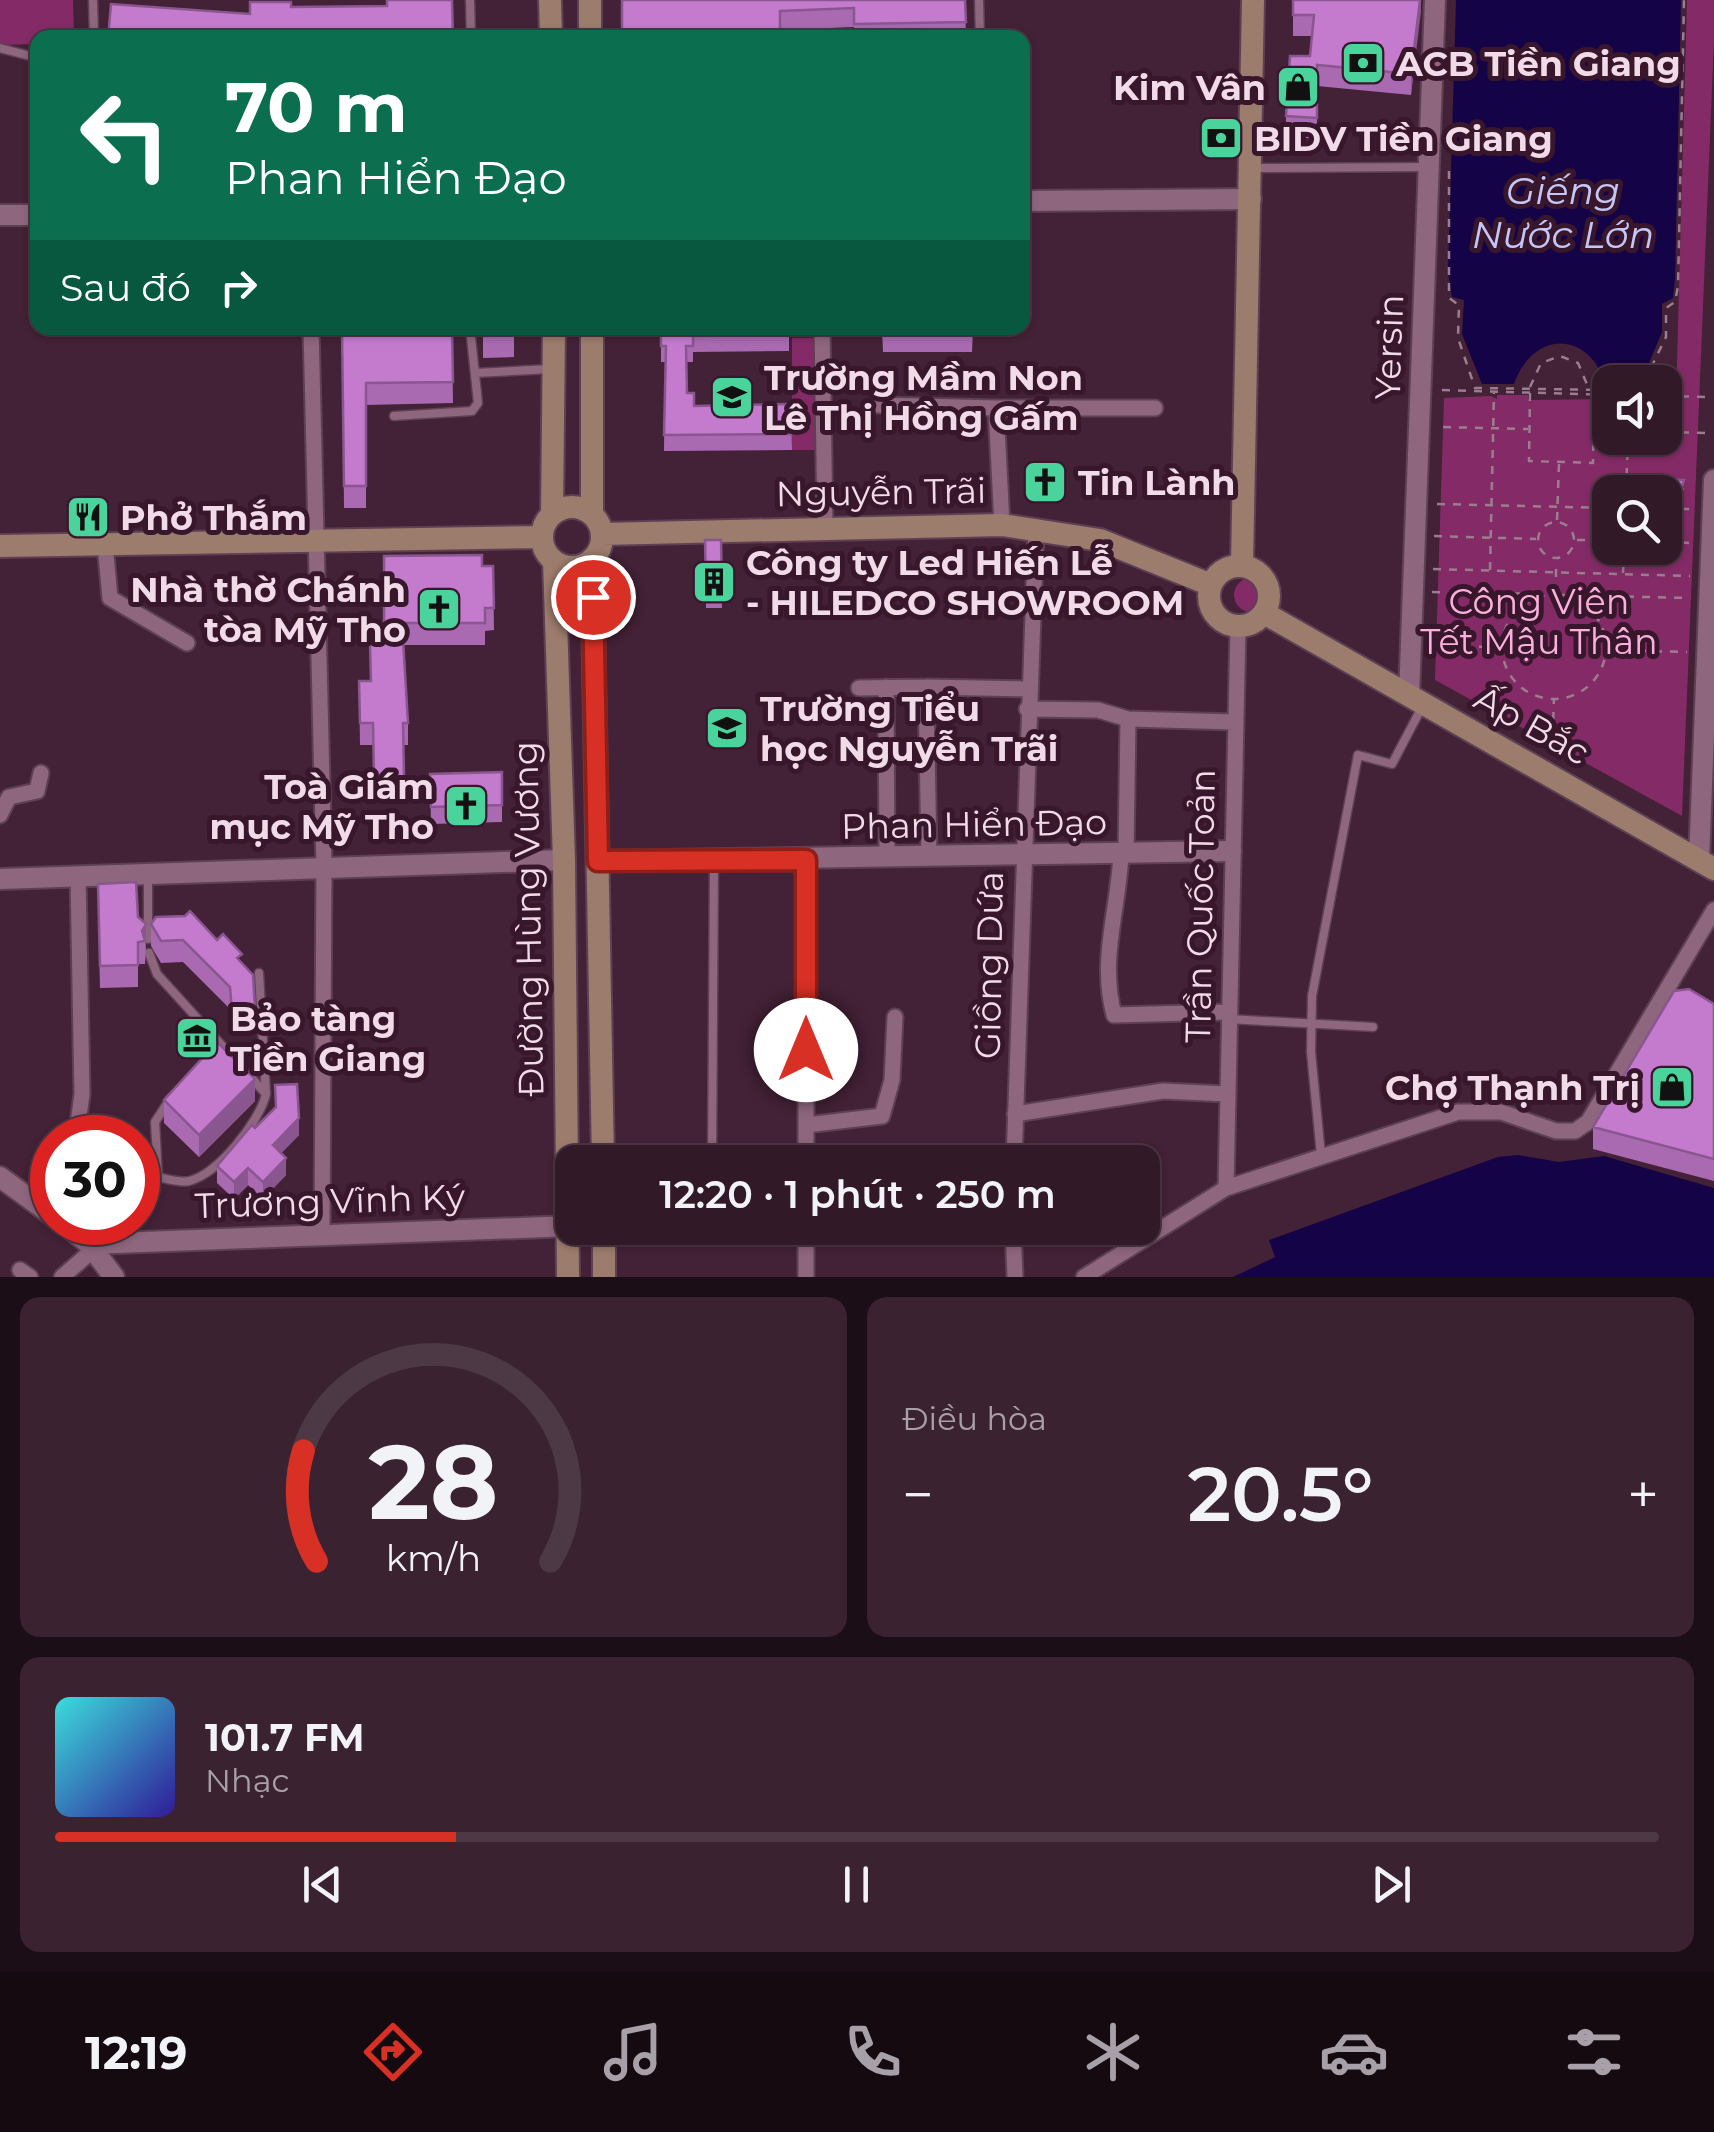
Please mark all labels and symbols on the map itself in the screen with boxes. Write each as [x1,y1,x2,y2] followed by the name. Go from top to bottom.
[1340,40,1386,86] bank icon: ACB Tiền Giang
[1395,42,1681,85] place label: ACB Tiền Giang
[1275,64,1321,110] shop icon: Kim Vân
[1113,66,1266,109] place label: Kim Vân
[1198,115,1244,161] bank icon: BIDV Tiền Giang
[1254,117,1553,160] place label: BIDV Tiền Giang
[1472,167,1654,258] water label: Giếng Nước Lớn
[1366,294,1412,400] street label: Yersin
[764,356,1083,439] place label: Trường Mầm Non Lê Thị Hồng Gấm
[709,374,755,420] school or university icon: Trường Mầm Non Lê Thị Hồng Gấm
[1022,459,1068,505] church icon: Tin Lành
[1078,461,1236,504] place label: Tin Lành
[775,469,987,515] street label: Nguyễn Trãi
[65,494,111,540] restaurant icon: Phở Thắm
[120,496,307,539] place label: Phở Thắm
[746,541,1184,624] place label: Công ty Led Hiến Lễ - HILEDCO SHOWROOM
[551,555,636,640] pin
[691,559,737,605] building icon: Công ty Led Hiến Lễ - HILEDCO SHOWROOM
[130,568,406,651] place label: Nhà thờ Chánh tòa Mỹ Tho
[1420,580,1658,663] park label: Công Viên Tết Mậu Thân
[416,586,462,632] church icon: Nhà thờ Chánh tòa Mỹ Tho
[1467,676,1597,774] street label: Ấp Bắc
[760,687,1058,770] place label: Trường Tiểu học Nguyễn Trãi
[704,705,750,751] school or university icon: Trường Tiểu học Nguyễn Trãi
[503,741,553,1097] street label: Đường Hùng Vương
[210,765,434,848] place label: Toà Giám mục Mỹ Tho
[1176,769,1224,1043] street label: Trần Quốc Toản
[443,783,489,829] church icon: Toà Giám mục Mỹ Tho
[841,800,1107,848] street label: Phan Hiển Đạo
[966,871,1012,1059] street label: Giồng Dứa
[230,997,426,1080] place label: Bảo tàng Tiền Giang
[754,998,858,1102] position arrow
[174,1015,220,1061] museum icon: Bảo tàng Tiền Giang
[1649,1064,1695,1110] shop icon: Chợ Thạnh Trị
[1385,1066,1640,1109] place label: Chợ Thạnh Trị
[30,1115,160,1245] speed limit sign: 30
[194,1175,466,1227] street label: Trương Vĩnh Ký

